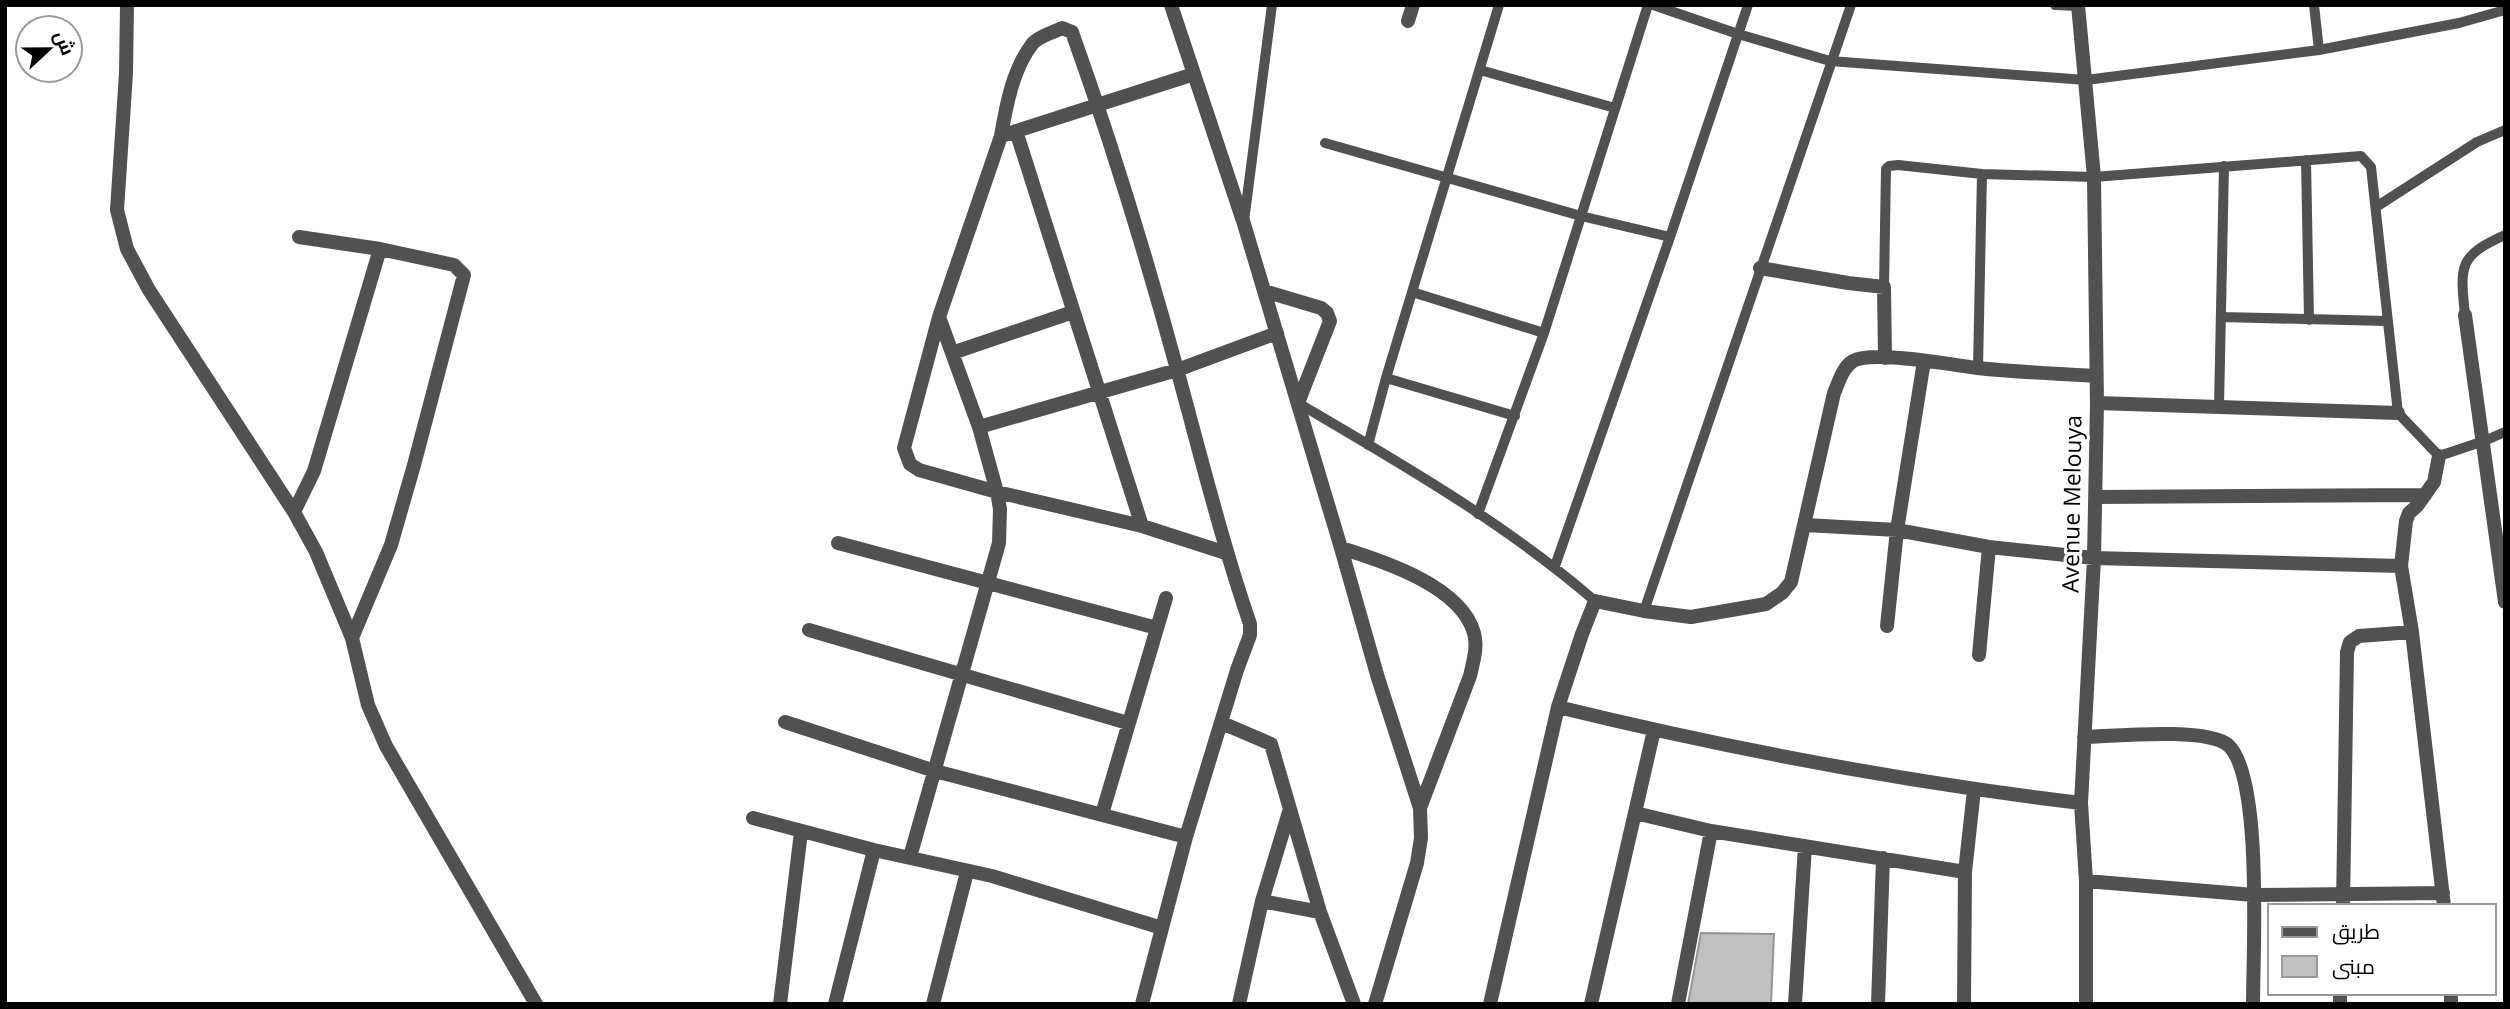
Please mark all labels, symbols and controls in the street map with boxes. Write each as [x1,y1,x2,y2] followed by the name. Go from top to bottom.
[14,14,84,84] north arrow
[48,26,81,59] text: ش
[2053,415,2089,593] street label: Avenue Melouya
[2268,904,2496,995] legend
[2332,917,2380,945] text: طريق
[2332,952,2375,980] text: مبنى

